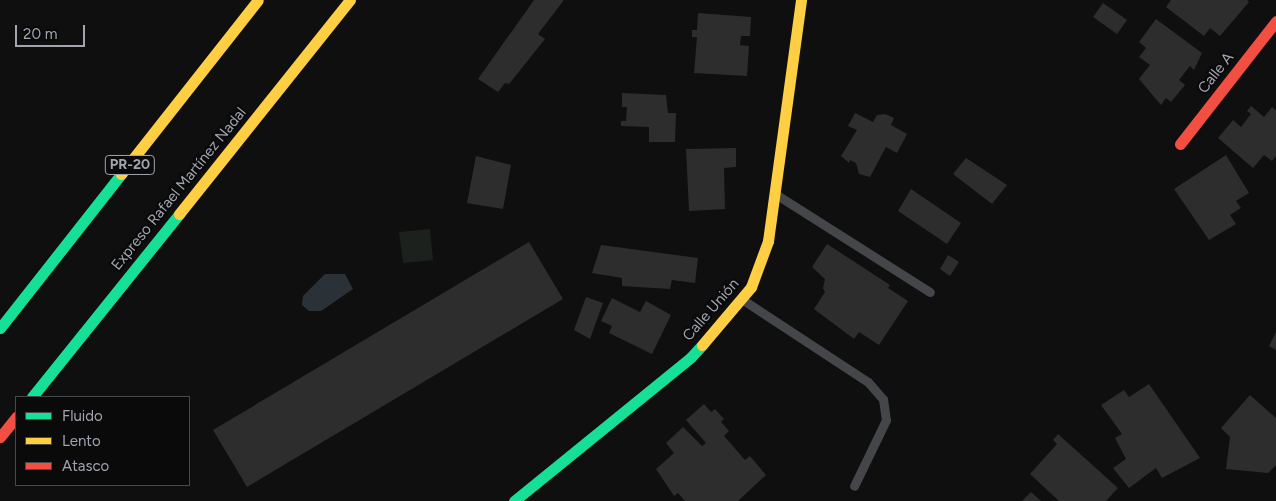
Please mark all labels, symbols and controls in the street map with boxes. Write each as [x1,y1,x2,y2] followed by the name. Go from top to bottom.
[18,15,88,47] scale bar
[23,25,57,43] text: 20 m
[1194,49,1238,97] street label: Calle A
[108,104,250,274] street label: Expreso Rafael Martínez Nadal
[104,154,156,176] road number: PR-20
[679,275,743,345] street label: Calle Unión
[15,396,190,486] legend
[62,407,103,425] text: Fluido
[62,432,101,450] text: Lento
[62,457,109,475] text: Atasco

